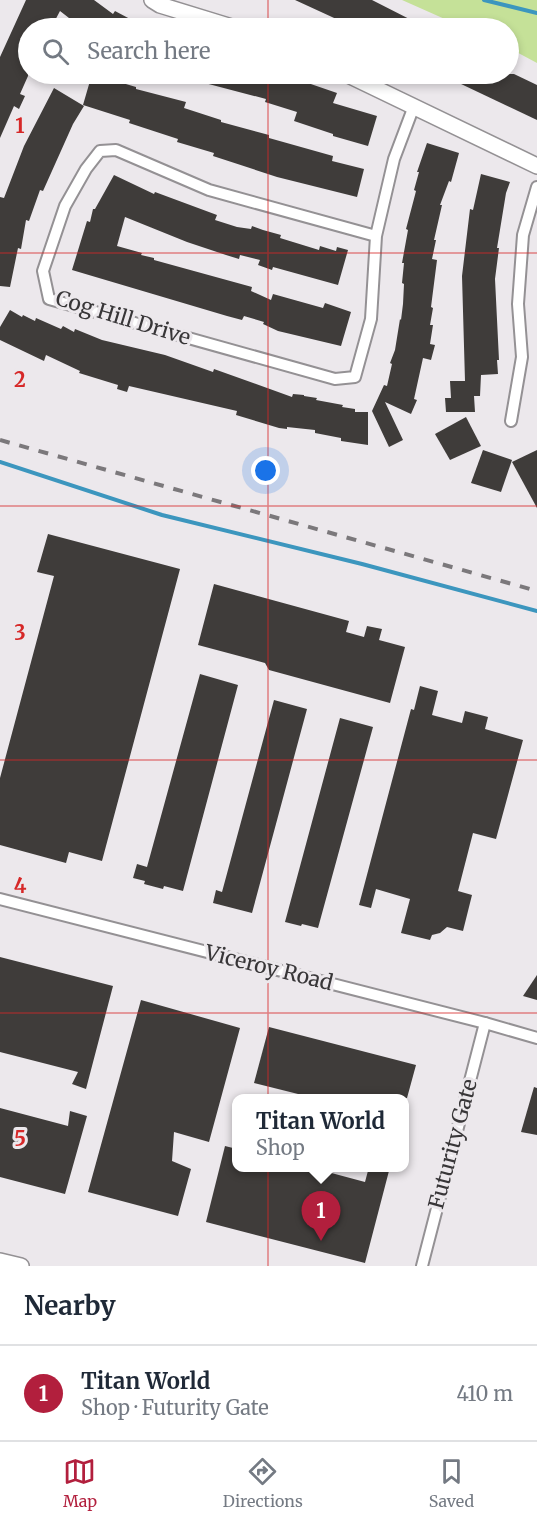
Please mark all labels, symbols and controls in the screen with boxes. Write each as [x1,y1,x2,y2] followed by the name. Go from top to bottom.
[18,18,519,84] search box
[39,35,72,68] icon: search
[87,37,210,65] text: Search here
[15,113,25,138] text: 1
[52,284,194,351] street label: Cog Hill Drive
[14,367,26,392] text: 2
[251,456,280,485] your location
[14,620,26,645] text: 3
[14,873,27,898] text: 4
[201,938,336,997] street label: Viceroy Road
[422,1076,483,1212] street label: Futurity Gate
[232,1094,409,1172] popup
[256,1107,385,1135] text: Titan World
[14,1126,26,1151] text: 5
[256,1135,305,1160] text: Shop
[302,1192,340,1241] pin: 1
[24,1289,116,1322] text: Nearby
[81,1367,210,1395] text: Titan World
[39,1381,48,1406] text: 1
[456,1381,513,1406] text: 410 m
[81,1395,269,1420] text: Shop · Futurity Gate
[63,1455,97,1511] tab: Map
[223,1455,303,1511] tab: Directions
[429,1455,474,1511] tab: Saved

